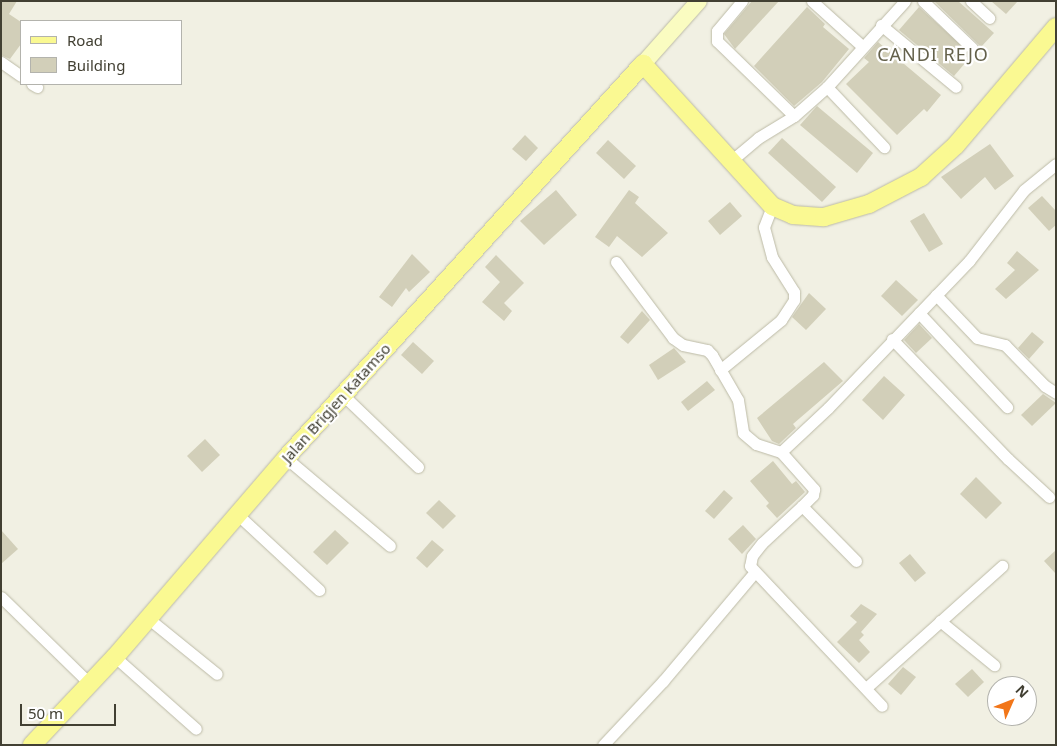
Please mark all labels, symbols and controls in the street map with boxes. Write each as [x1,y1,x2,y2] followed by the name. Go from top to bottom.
[20,20,182,85] legend
[67,30,103,50] text: Road
[876,43,990,65] district label: CANDI REJO
[67,55,125,75] text: Building
[278,340,394,466] street label: Jalan Brigjen Katamso
[987,676,1037,726] north arrow
[1012,680,1033,702] text: N
[22,694,119,726] scale bar
[28,703,63,723] text: 50 m

